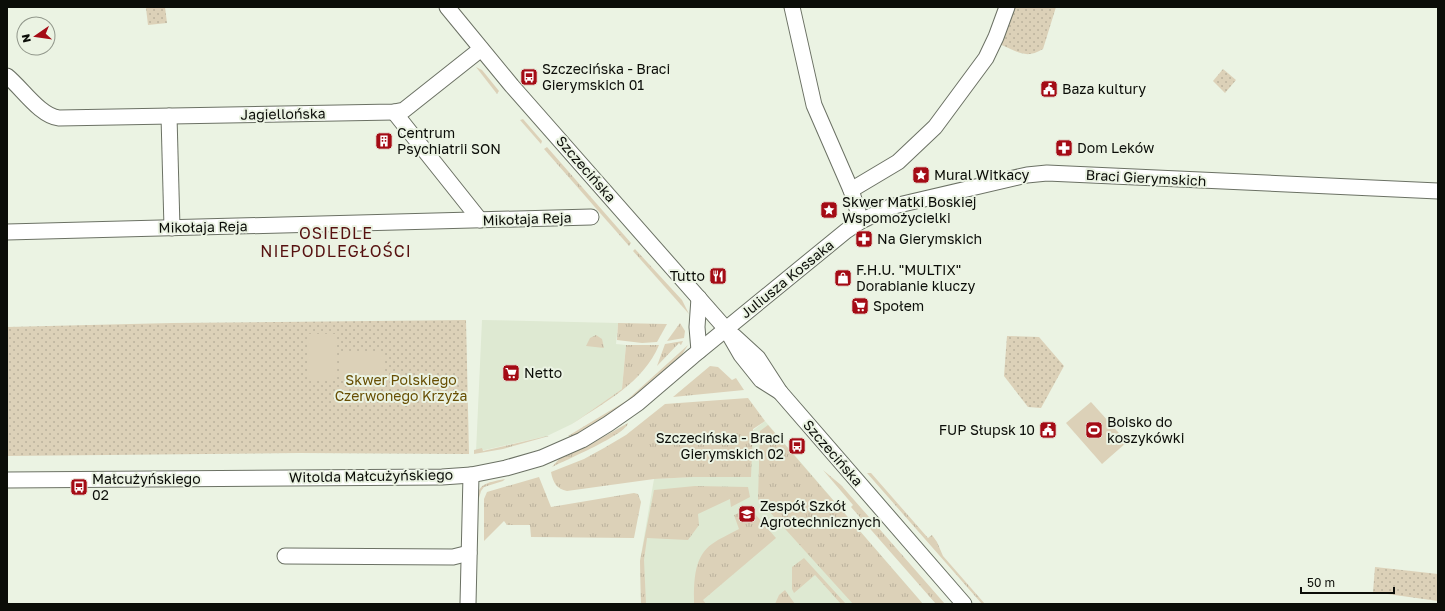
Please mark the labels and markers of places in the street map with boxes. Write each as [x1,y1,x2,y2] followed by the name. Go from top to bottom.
[542,60,670,93] place label: Szczecińska - Braci Gierymskich 01
[519,67,539,87] bus stop icon: Szczecińska - Braci Gierymskich 01
[1039,79,1059,99] public building icon: Baza kultury
[1062,80,1146,97] place label: Baza kultury
[397,124,501,157] place label: Centrum Psychiatrii SON
[374,131,394,151] building icon: Centrum Psychiatrii SON
[1054,138,1074,158] pharmacy icon: Dom Leków
[1077,139,1154,156] place label: Dom Leków
[911,165,931,185] place icon: Mural Witkacy
[934,166,1030,183] place label: Mural Witkacy
[842,193,977,226] place label: Skwer Matki Boskiej Wspomożycielki
[819,200,839,220] place icon: Skwer Matki Boskiej Wspomożycielki
[854,229,874,249] pharmacy icon: Na Gierymskich
[877,230,982,247] place label: Na Gierymskich
[856,261,975,294] place label: F.H.U. "MULTIX" Dorabianie kluczy
[708,266,728,286] restaurant icon: Tutto
[670,267,705,284] place label: Tutto
[833,268,853,288] shop icon: F.H.U. "MULTIX" Dorabianie kluczy
[850,296,870,316] supermarket icon: Społem
[873,297,924,314] place label: Społem
[501,363,521,383] supermarket icon: Netto
[524,364,562,381] place label: Netto
[1107,413,1184,446] place label: Boisko do koszykówki
[1038,420,1058,440] public building icon: FUP Słupsk 10
[1084,420,1104,440] sports icon: Boisko do koszykówki
[939,421,1035,438] place label: FUP Słupsk 10
[656,429,784,462] place label: Szczecińska - Braci Gierymskich 02
[787,436,807,456] bus stop icon: Szczecińska - Braci Gierymskich 02
[92,470,201,503] place label: Małcużyńskiego 02
[69,477,89,497] bus stop icon: Małcużyńskiego 02
[760,497,881,530] place label: Zespół Szkół Agrotechnicznych
[737,504,757,524] school or university icon: Zespół Szkół Agrotechnicznych

